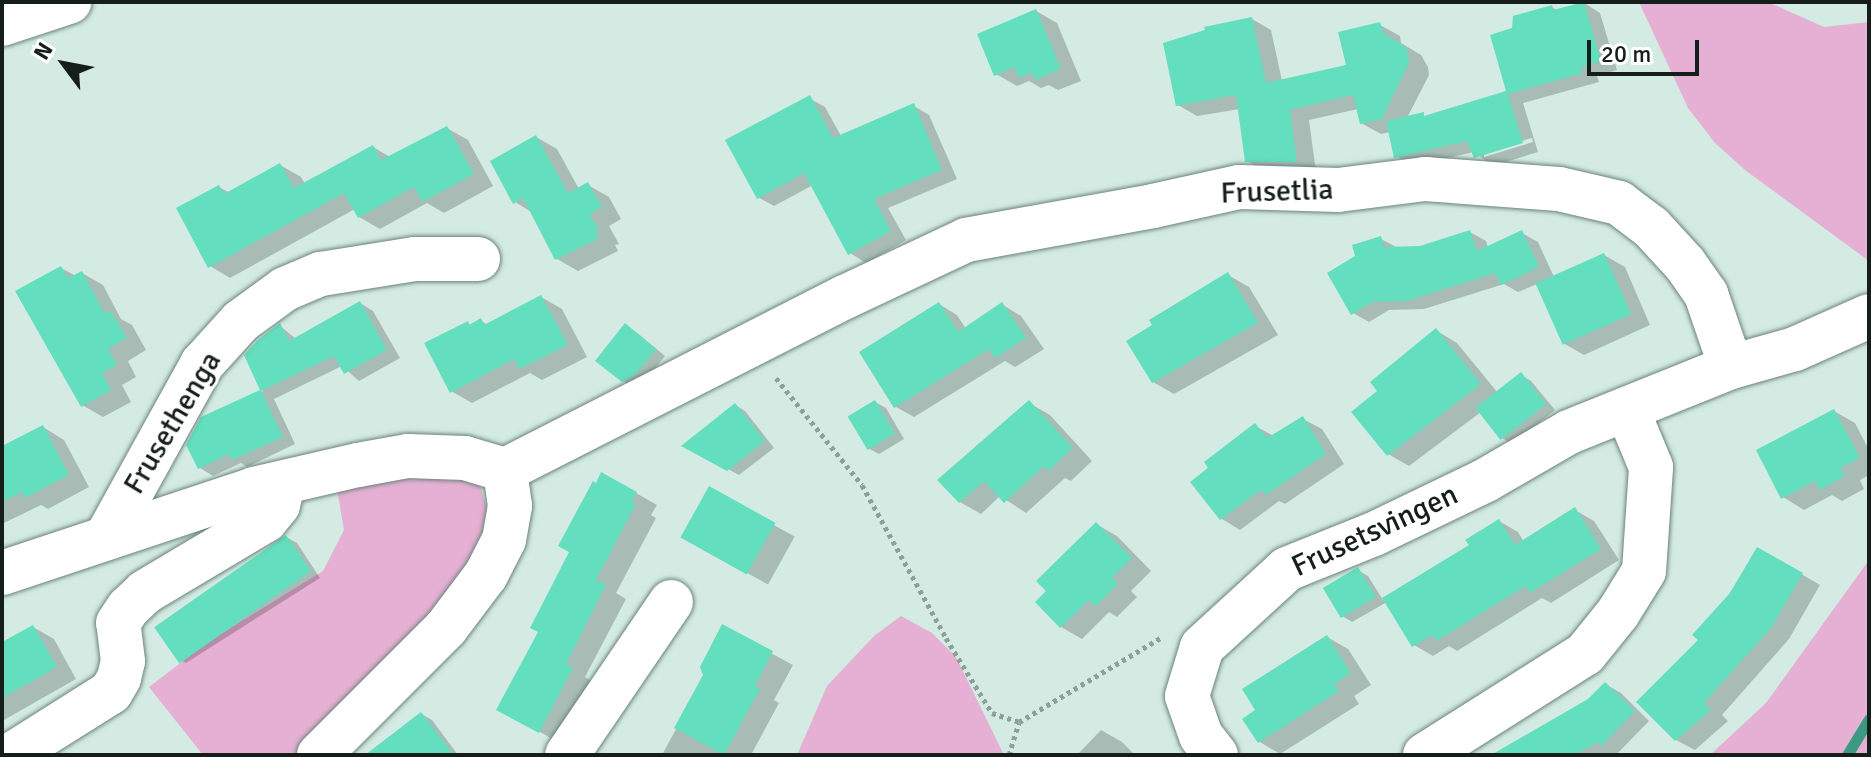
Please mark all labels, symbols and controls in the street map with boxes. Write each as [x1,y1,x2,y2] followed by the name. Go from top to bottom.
[24,24,104,104] north arrow
[1591,24,1703,74] scale bar
[28,37,59,65] text: N
[1601,39,1651,69] text: 20 m
[1220,172,1334,212] street label: Frusetlia
[116,345,230,501] street label: Frusethenga
[1286,477,1464,585] street label: Frusetsvingen

